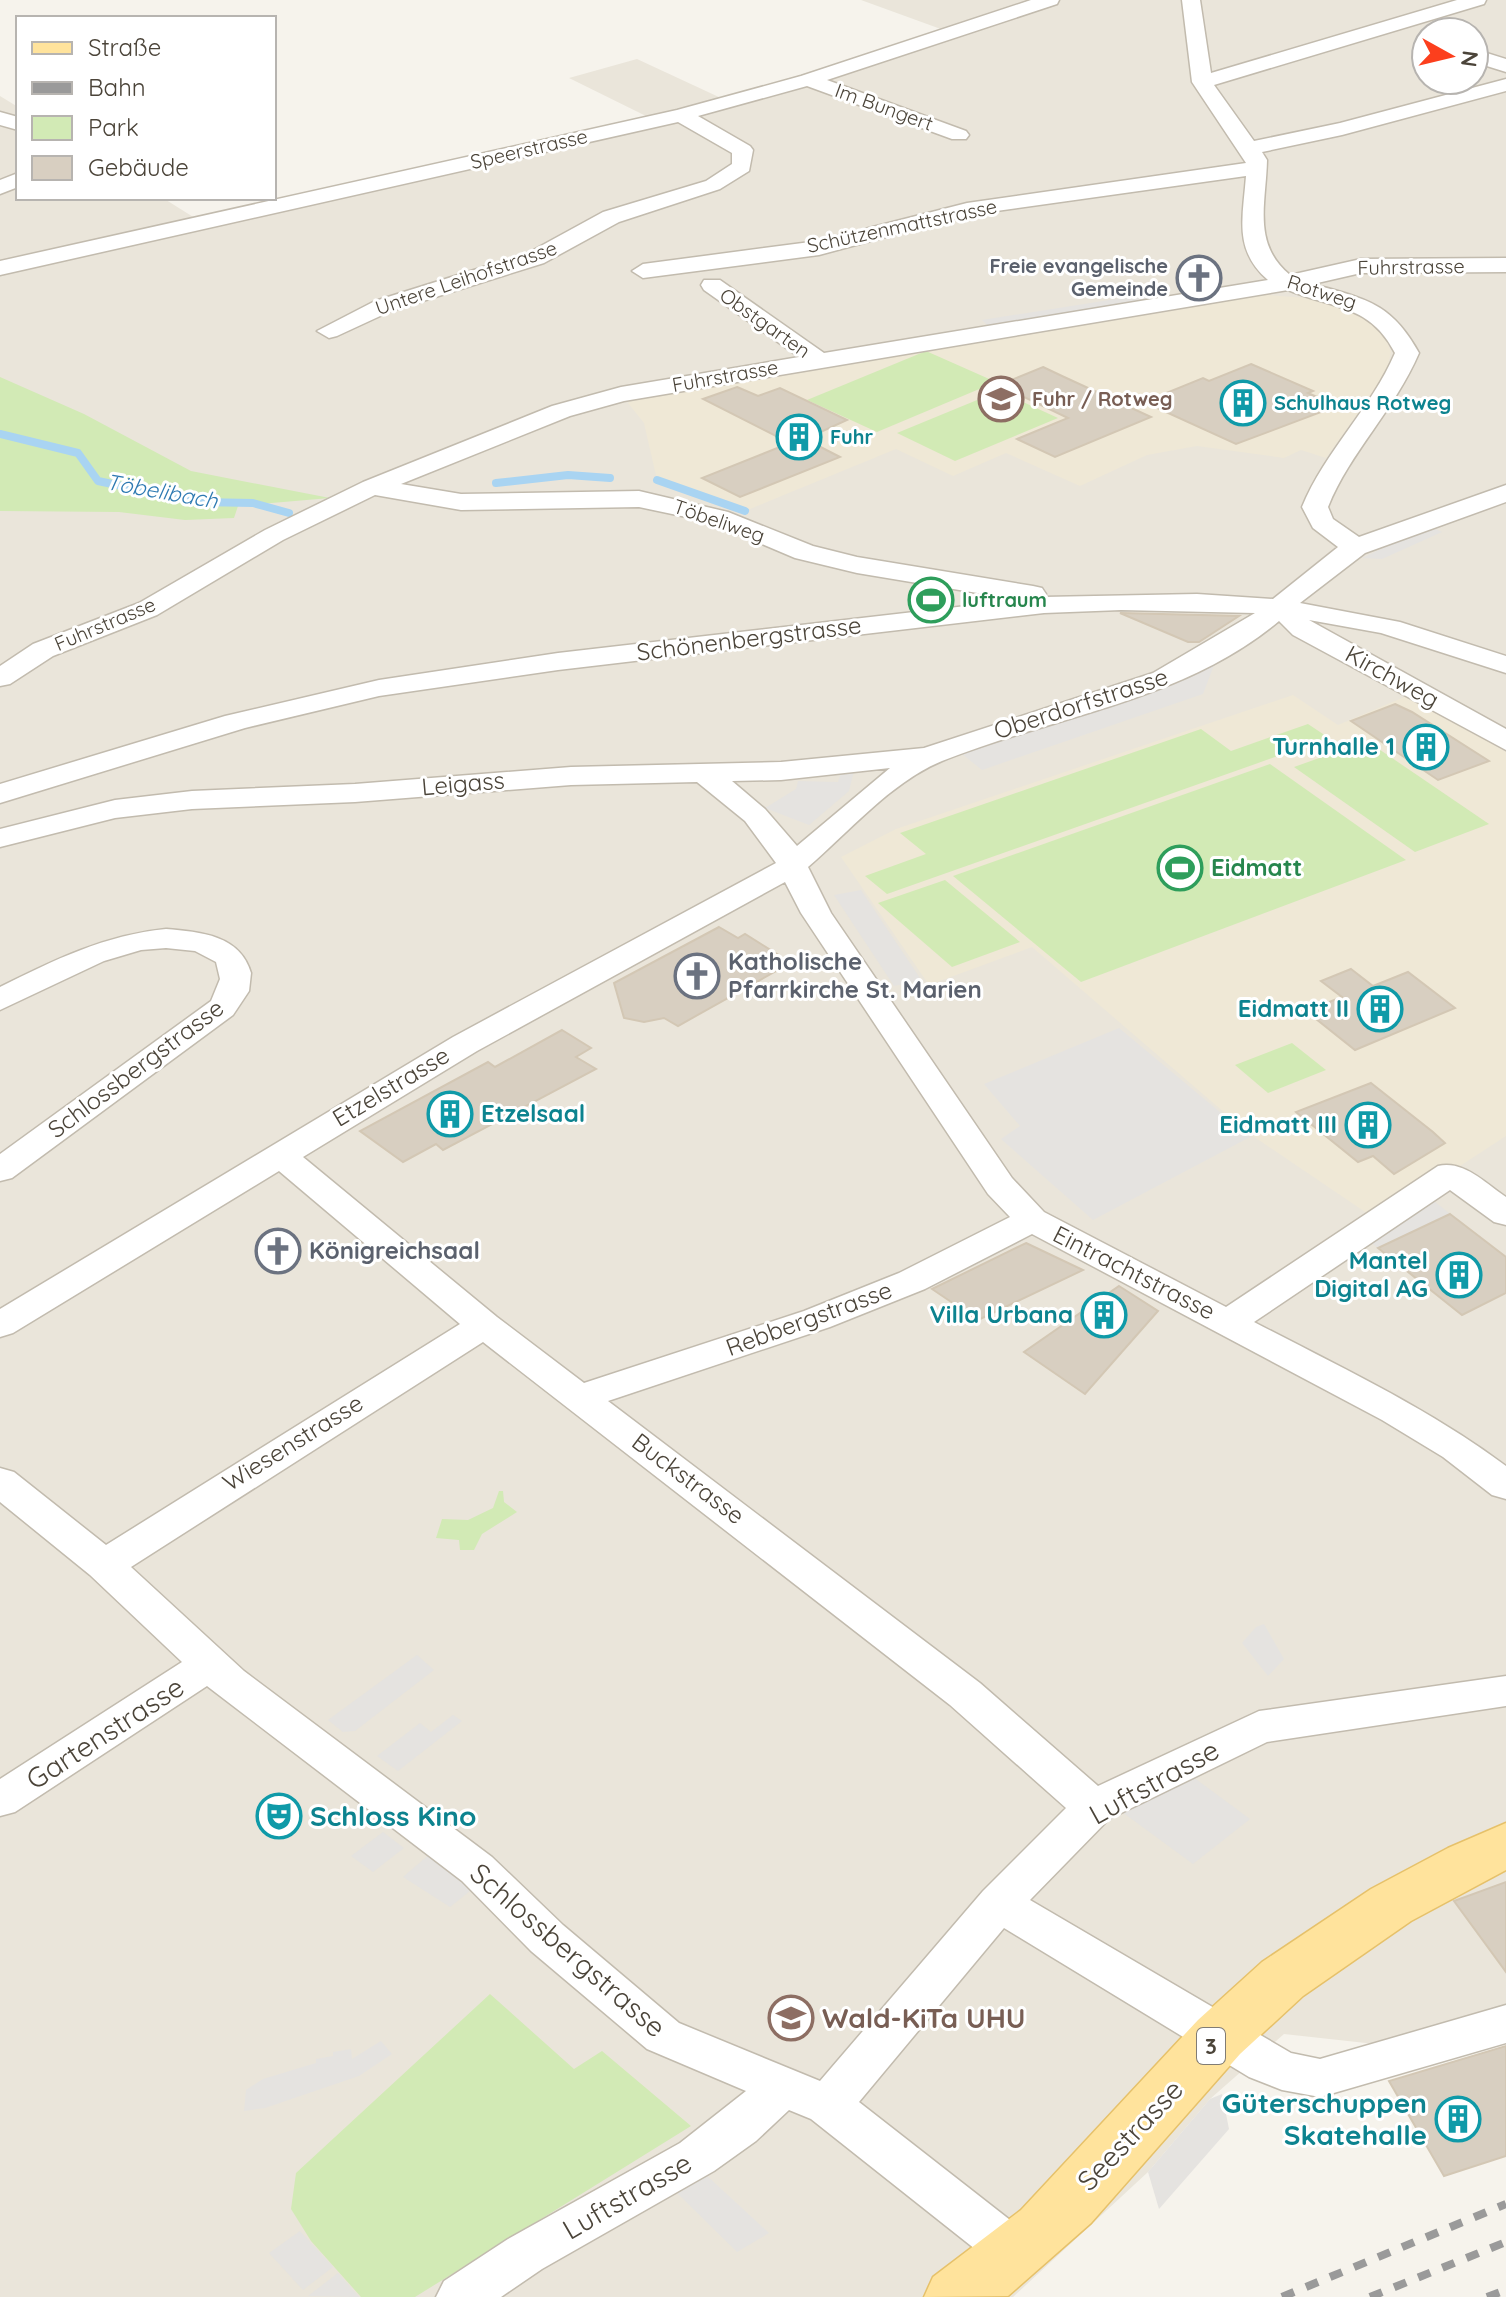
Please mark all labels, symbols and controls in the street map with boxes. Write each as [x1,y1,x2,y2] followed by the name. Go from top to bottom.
[16,16,276,200] legend
[1410,16,1490,96] north arrow
[88,32,161,62] text: Straße
[1455,49,1485,69] text: N
[88,72,146,102] text: Bahn
[832,77,937,136] street label: Im Bungert
[88,112,139,142] text: Park
[468,123,590,174] street label: Speerstrasse
[88,152,189,182] text: Gebäude
[805,193,999,258] street label: Schützenmattstrasse
[372,235,560,320] street label: Untere Leihofstrasse
[990,253,1168,301] place label: Freie evangelische Gemeinde
[1357,253,1465,280] street label: Fuhrstrasse
[1175,254,1223,302] church icon: Freie evangelische Gemeinde
[1284,269,1360,314] street label: Rotweg
[715,282,816,363] street label: Obstgarten
[670,354,780,397] street label: Fuhrstrasse
[977,375,1025,423] school or university icon: Fuhr / Rotweg
[1219,379,1267,427] building icon: Schulhaus Rotweg
[1032,386,1173,411] place label: Fuhr / Rotweg
[1274,390,1451,415] place label: Schulhaus Rotweg
[775,413,823,461] building icon: Fuhr
[830,424,873,449] place label: Fuhr
[104,467,220,515] water label: Töbelibach
[670,493,768,548] street label: Töbeliweg
[907,576,955,624] sports icon: luftraum
[962,587,1047,612] place label: luftraum
[51,591,159,656] street label: Fuhrstrasse
[635,609,863,667] street label: Schönenbergstrasse
[1340,638,1445,714] street label: Kirchweg
[990,661,1171,745] street label: Oberdorfstrasse
[1402,723,1450,771] building icon: Turnhalle 1
[1272,731,1395,761] place label: Turnhalle 1
[420,764,506,802] street label: Leigass
[1156,844,1204,892] sports icon: Eidmatt
[1211,852,1302,882] place label: Eidmatt
[728,946,982,1004] place label: Katholische Pfarrkirche St. Marien
[673,952,721,1000] church icon: Katholische Pfarrkirche St. Marien
[1356,985,1404,1033] building icon: Eidmatt II
[42,992,229,1144] street label: Schlossbergstrasse
[1238,993,1349,1023] place label: Eidmatt II
[327,1040,454,1133] street label: Etzelstrasse
[426,1090,474,1138] building icon: Etzelsaal
[481,1098,585,1128] place label: Etzelsaal
[1344,1101,1392,1149] building icon: Eidmatt III
[1219,1109,1337,1139] place label: Eidmatt III
[1048,1218,1221,1326] street label: Eintrachtstrasse
[254,1227,302,1275] church icon: Königreichsaal
[309,1235,480,1265] place label: Königreichsaal
[1314,1245,1428,1303] place label: Mantel Digital AG
[1435,1251,1483,1299] building icon: Mantel Digital AG
[721,1274,896,1362] street label: Rebbergstrasse
[1080,1291,1128,1339] building icon: Villa Urbana
[929,1299,1073,1329] place label: Villa Urbana
[217,1387,368,1497] street label: Wiesenstrasse
[626,1426,751,1530] street label: Buckstrasse
[19,1669,190,1797] street label: Gartenstrasse
[1083,1732,1225,1832] street label: Luftstrasse
[255,1792,303,1840] theatre icon: Schloss Kino
[310,1798,476,1833] place label: Schloss Kino
[463,1855,673,2044] street label: Schlossbergstrasse
[767,1994,815,2042] school or university icon: Wald-KiTa UHU
[822,2000,1026,2035] place label: Wald-KiTa UHU
[1197,2028,1225,2064] road number: 3
[1069,2072,1190,2198] street label: Seestrasse
[1222,2085,1427,2152] place label: Güterschuppen Skatehalle
[1434,2095,1482,2143] building icon: Güterschuppen Skatehalle
[556,2145,697,2247] street label: Luftstrasse

